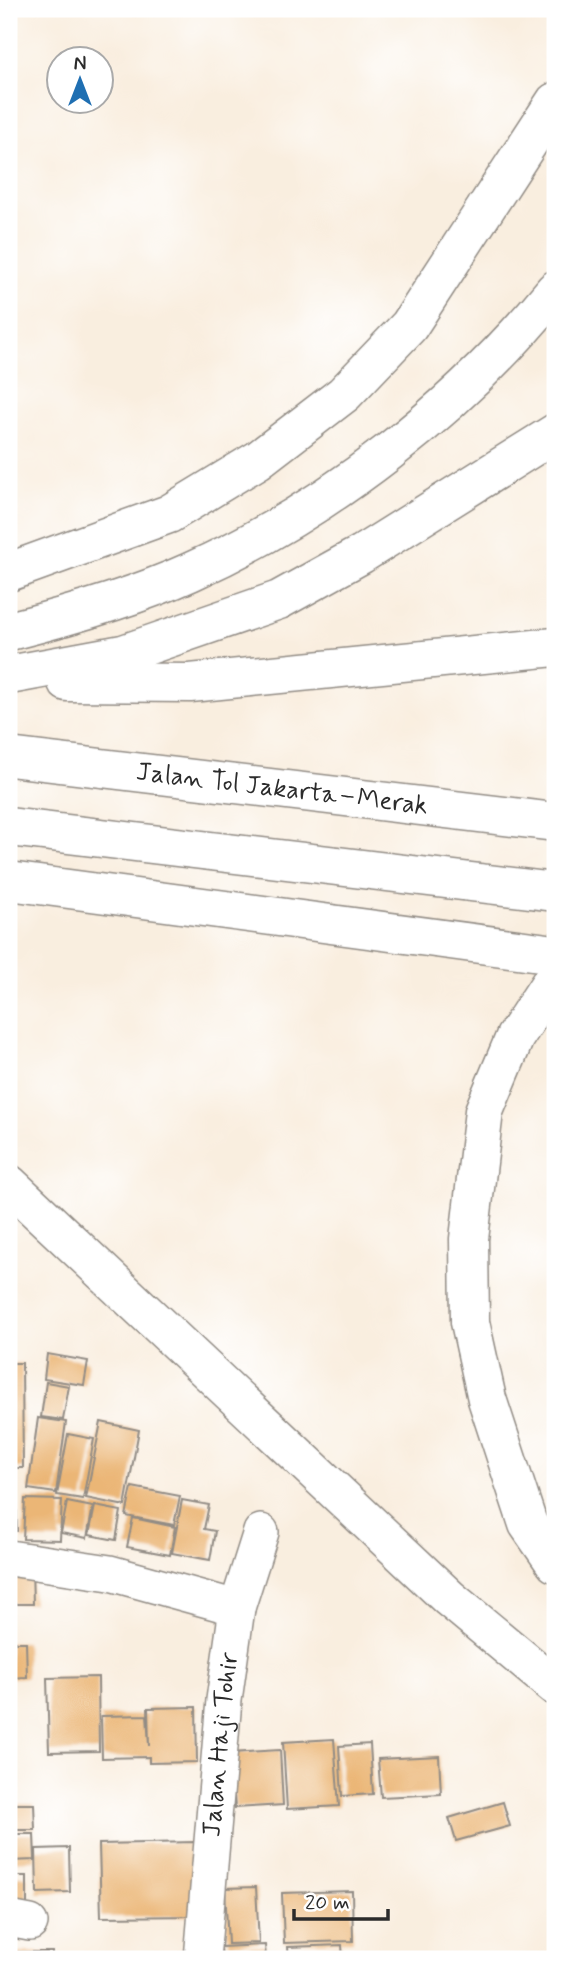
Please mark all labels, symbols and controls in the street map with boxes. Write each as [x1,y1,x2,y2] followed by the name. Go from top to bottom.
[46,46,116,116] north arrow
[74,52,86,77] text: N
[134,755,430,824] street label: Jalan Tol Jakarta–Merak
[195,1650,248,1838] street label: Jalan Haji Tohir
[294,1877,389,1921] scale bar
[305,1889,350,1917] text: 20 m

